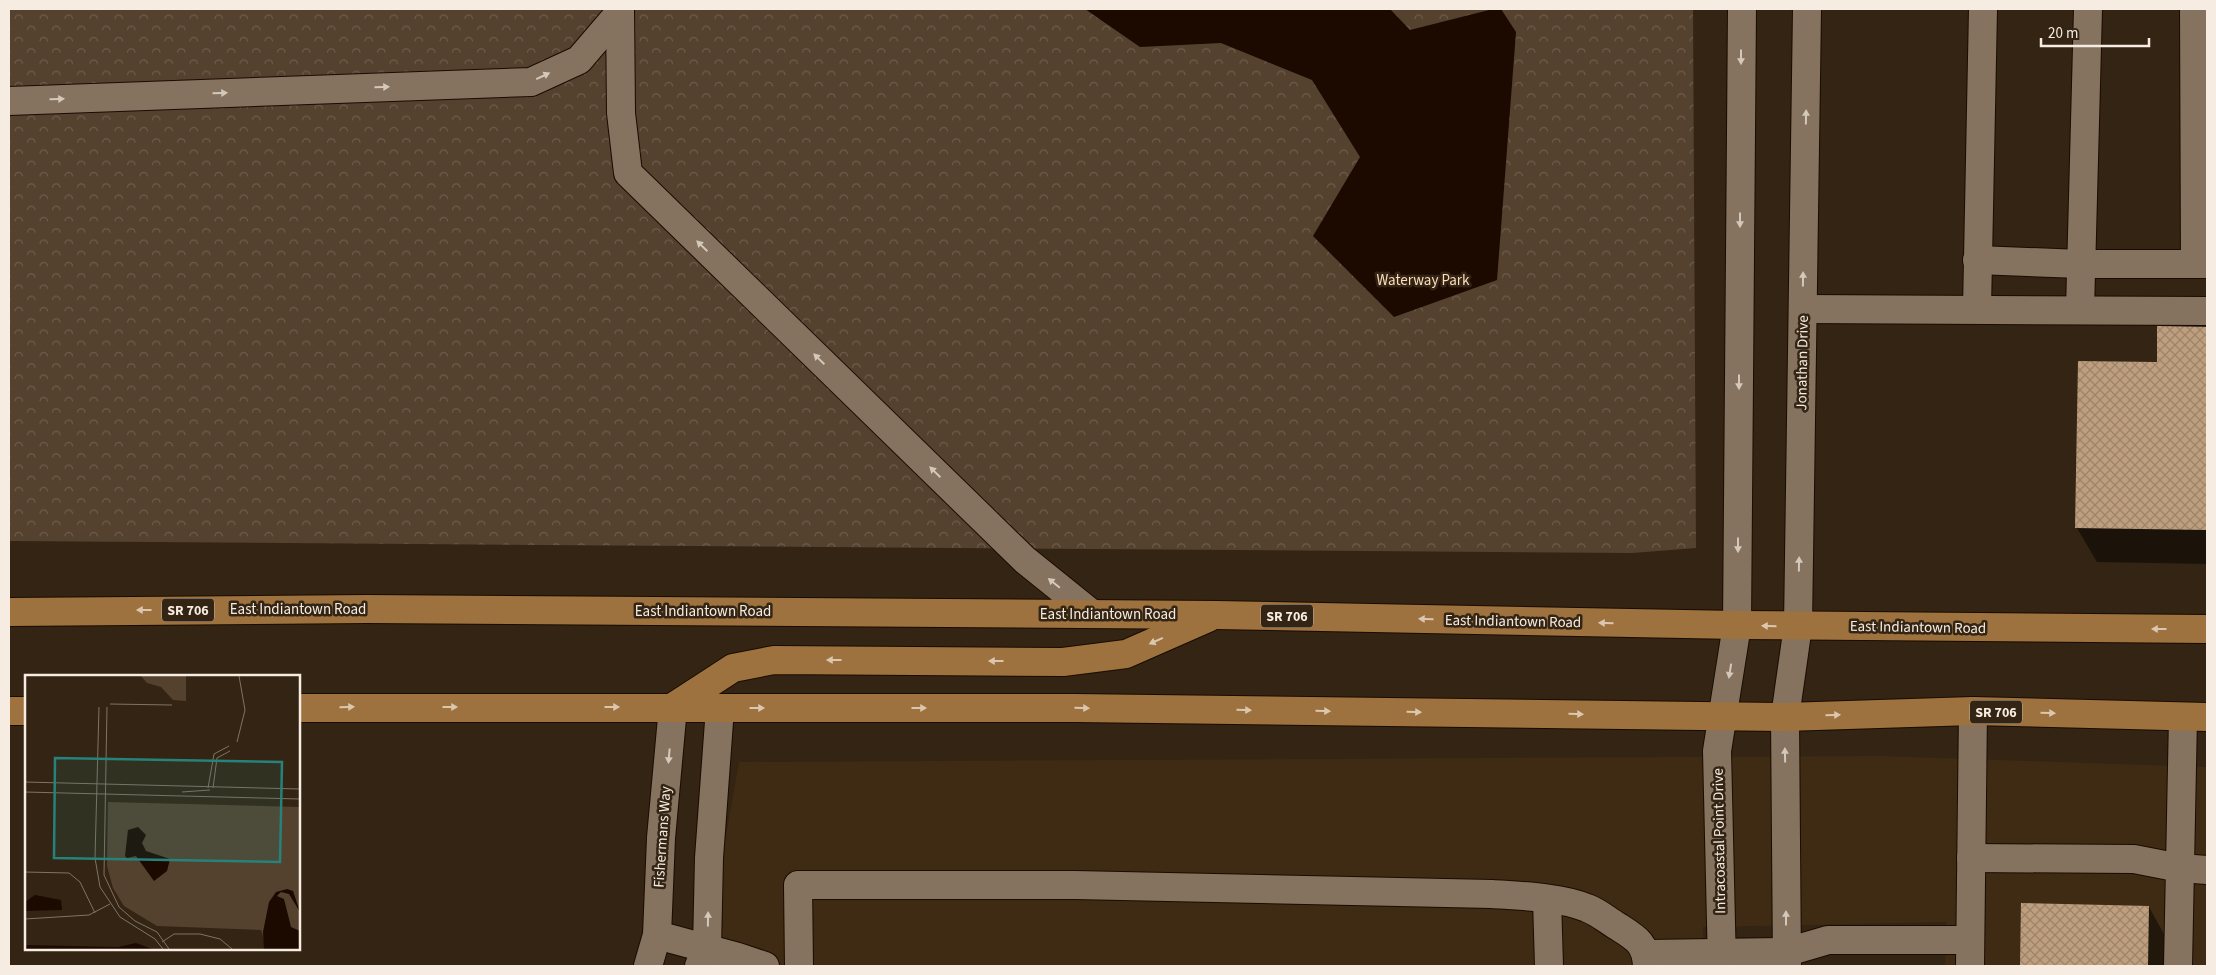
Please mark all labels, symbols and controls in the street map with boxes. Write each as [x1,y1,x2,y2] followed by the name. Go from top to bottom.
[2041,15,2148,47] scale bar
[2048,23,2078,44] text: 20 m
[1737,50,1745,66] one-way arrow
[536,72,550,80] one-way arrow
[375,83,391,91] one-way arrow
[212,89,228,97] one-way arrow
[50,95,66,103] one-way arrow
[1802,108,1810,124] one-way arrow
[1736,212,1744,228] one-way arrow
[697,240,709,252] one-way arrow
[1377,270,1470,291] park label: Waterway Park
[1800,271,1808,287] one-way arrow
[1791,315,1814,411] street label: Jonathan Drive
[813,353,825,365] one-way arrow
[1735,375,1743,391] one-way arrow
[930,467,942,479] one-way arrow
[1734,537,1742,553] one-way arrow
[1796,556,1804,572] one-way arrow
[1048,578,1061,589] one-way arrow
[162,598,214,622] road number: SR 706
[230,599,366,620] street label: East Indiantown Road
[635,601,771,622] street label: East Indiantown Road
[1040,604,1176,625] street label: East Indiantown Road
[1261,604,1313,628] road number: SR 706
[135,607,151,615] one-way arrow
[1445,610,1581,633] street label: East Indiantown Road
[1418,615,1434,623] one-way arrow
[1850,616,1986,639] street label: East Indiantown Road
[1598,619,1614,627] one-way arrow
[1760,621,1776,629] one-way arrow
[2150,625,2166,633] one-way arrow
[1149,638,1163,646] one-way arrow
[826,656,842,664] one-way arrow
[988,657,1004,665] one-way arrow
[1725,663,1733,679] one-way arrow
[25,675,300,950] inset map
[1970,700,2022,724] road number: SR 706
[340,703,356,711] one-way arrow
[442,703,458,711] one-way arrow
[605,703,621,711] one-way arrow
[749,704,765,712] one-way arrow
[911,704,927,712] one-way arrow
[1074,704,1090,712] one-way arrow
[1236,706,1252,714] one-way arrow
[1315,707,1331,715] one-way arrow
[1406,708,1422,716] one-way arrow
[2040,709,2056,717] one-way arrow
[1568,710,1584,718] one-way arrow
[1826,711,1842,719] one-way arrow
[1781,747,1789,763] one-way arrow
[664,748,672,764] one-way arrow
[1708,768,1731,914] street label: Intracoastal Point Drive
[648,786,677,889] street label: Fishermans Way
[1782,909,1790,925] one-way arrow
[704,911,712,927] one-way arrow

